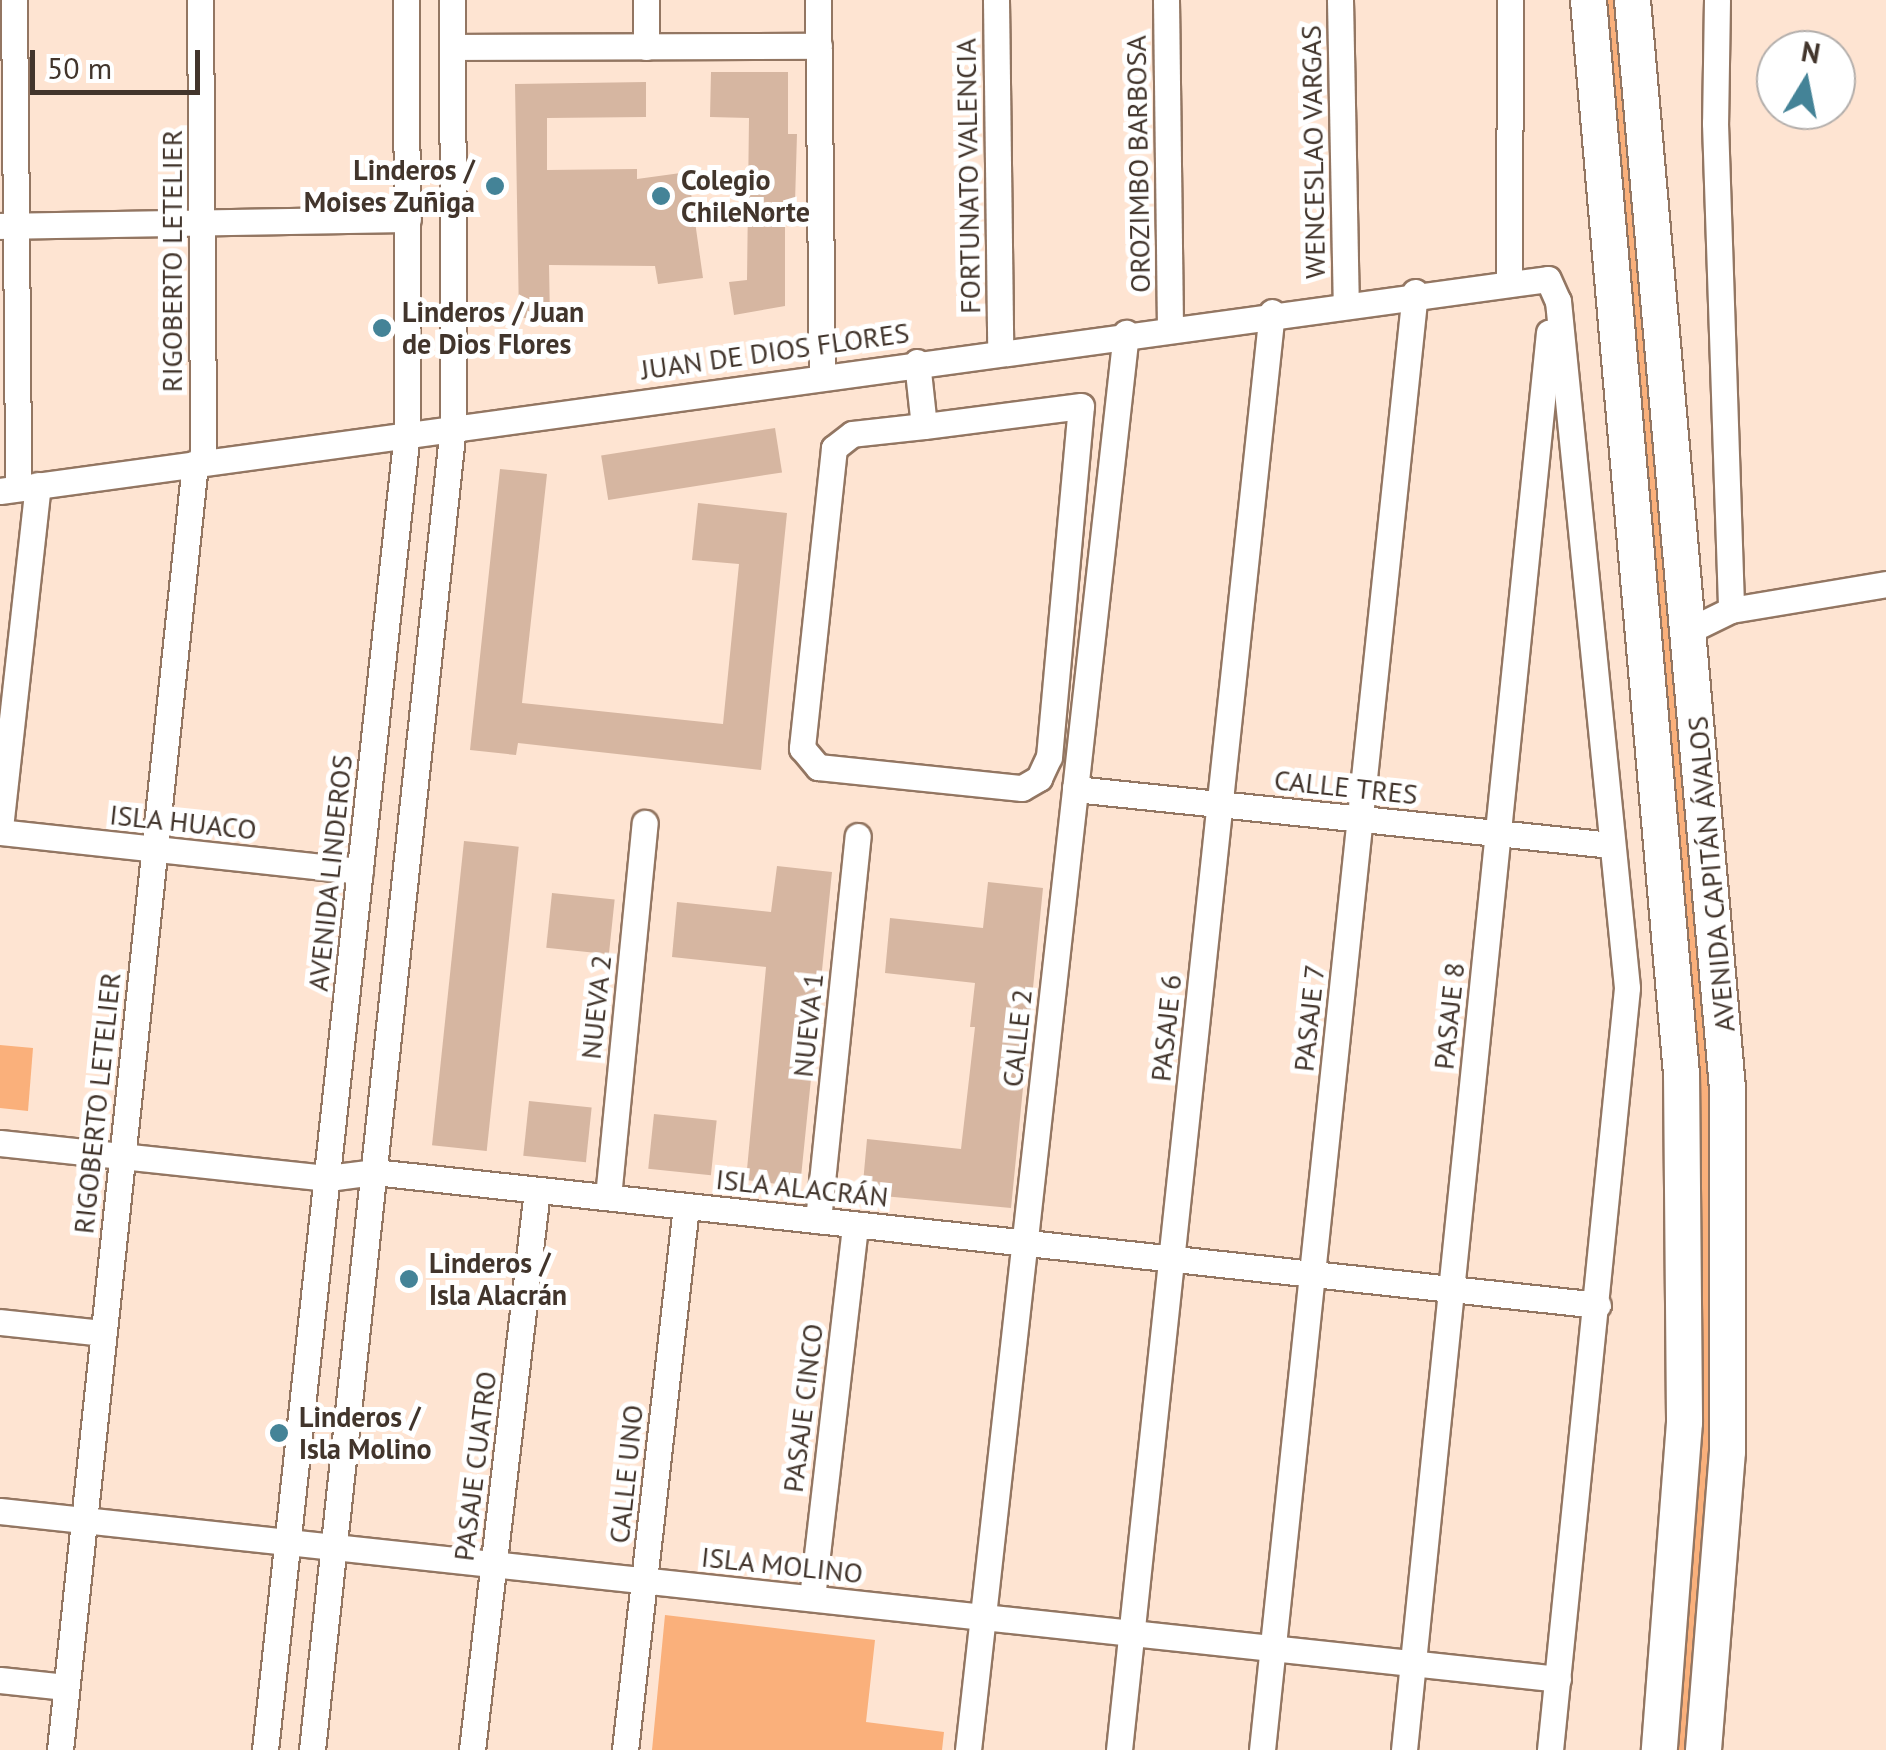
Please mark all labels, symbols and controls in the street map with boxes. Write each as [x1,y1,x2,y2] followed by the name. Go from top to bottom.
[1294,24,1332,280] street label: WENCESLAO VARGAS
[35,30,205,92] scale bar
[1756,30,1856,130] north arrow
[1799,32,1823,72] text: N
[1119,35,1157,293] street label: OROZIMBO BARBOSA
[949,38,987,314] street label: FORTUNATO VALENCIA
[47,48,112,87] text: 50 m
[155,130,189,392] street label: RIGOBERTO LETELIER
[304,153,475,219] place label: Linderos / Moises Zuñiga
[681,163,810,229] place label: Colegio ChileNorte
[484,175,506,197] marker: Linderos / Moises Zuñiga
[650,185,672,207] marker: Colegio ChileNorte
[402,295,584,361] place label: Linderos / Juan de Dios Flores
[639,316,911,386] street label: JUAN DE DIOS FLORES
[371,317,393,339] marker: Linderos / Juan de Dios Flores
[1680,714,1742,1034] street label: AVENIDA CAPITÁN ÁVALOS
[301,753,359,993] street label: AVENIDA LINDEROS
[1272,763,1420,811] street label: CALLE TRES
[107,798,259,846] street label: ISLA HUACO
[574,953,618,1061] street label: NUEVA 2
[1427,961,1471,1071] street label: PASAJE 8
[1287,963,1331,1073] street label: PASAJE 7
[67,971,127,1235] street label: RIGOBERTO LETELIER
[786,971,830,1079] street label: NUEVA 1
[1144,973,1188,1083] street label: PASAJE 6
[995,987,1039,1089] street label: CALLE 2
[713,1162,891,1214] street label: ISLA ALACRÁN
[429,1246,568,1312] place label: Linderos / Isla Alacrán
[398,1268,420,1290] marker: Linderos / Isla Alacrán
[776,1322,830,1494] street label: PASAJE CINCO
[447,1369,503,1563] street label: PASAJE CUATRO
[299,1400,431,1466] place label: Linderos / Isla Molino
[602,1403,650,1545] street label: CALLE UNO
[268,1422,290,1444] marker: Linderos / Isla Molino
[699,1540,865,1590] street label: ISLA MOLINO

